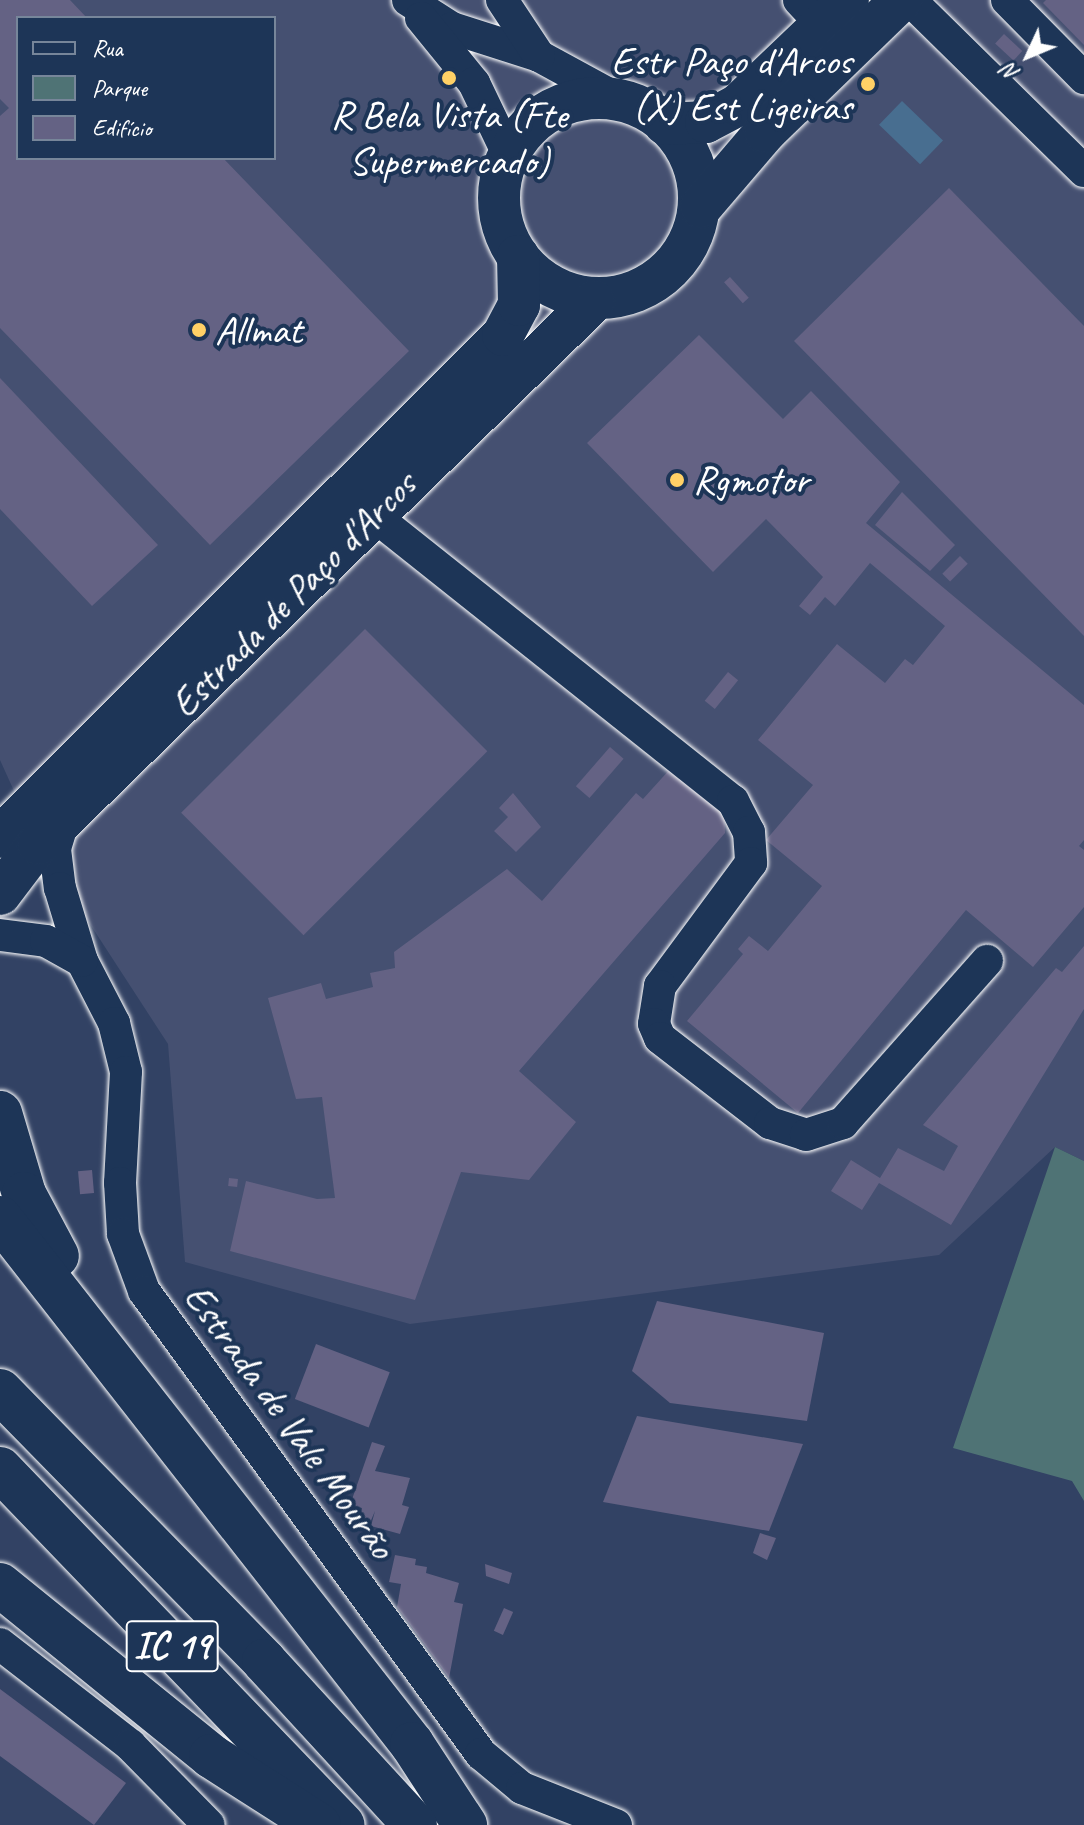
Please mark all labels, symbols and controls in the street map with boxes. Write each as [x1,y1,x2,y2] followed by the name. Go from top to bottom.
[16,16,276,160] legend
[988,16,1068,96] north arrow
[92,33,123,63] text: Rua
[611,37,852,131] place label: Estr Paço d'Arcos (X) Est Ligeiras
[996,58,1026,87] text: N
[440,69,458,87] marker: R Bela Vista (Fte Supermercado)
[92,73,147,103] text: Parque
[859,75,877,93] marker: Estr Paço d'Arcos (X) Est Ligeiras
[331,91,567,185] place label: R Bela Vista (Fte Supermercado)
[92,113,152,143] text: Edifício
[215,306,302,354] place label: Allmat
[190,321,208,339] marker: Allmat
[693,456,809,504] place label: Rgmotor
[160,461,426,727] street label: Estrada de Paço d'Arcos
[668,471,686,489] marker: Rgmotor
[174,1274,406,1568] street label: Estrada de Vale Mourão
[124,1612,220,1680] road number: IC 19

